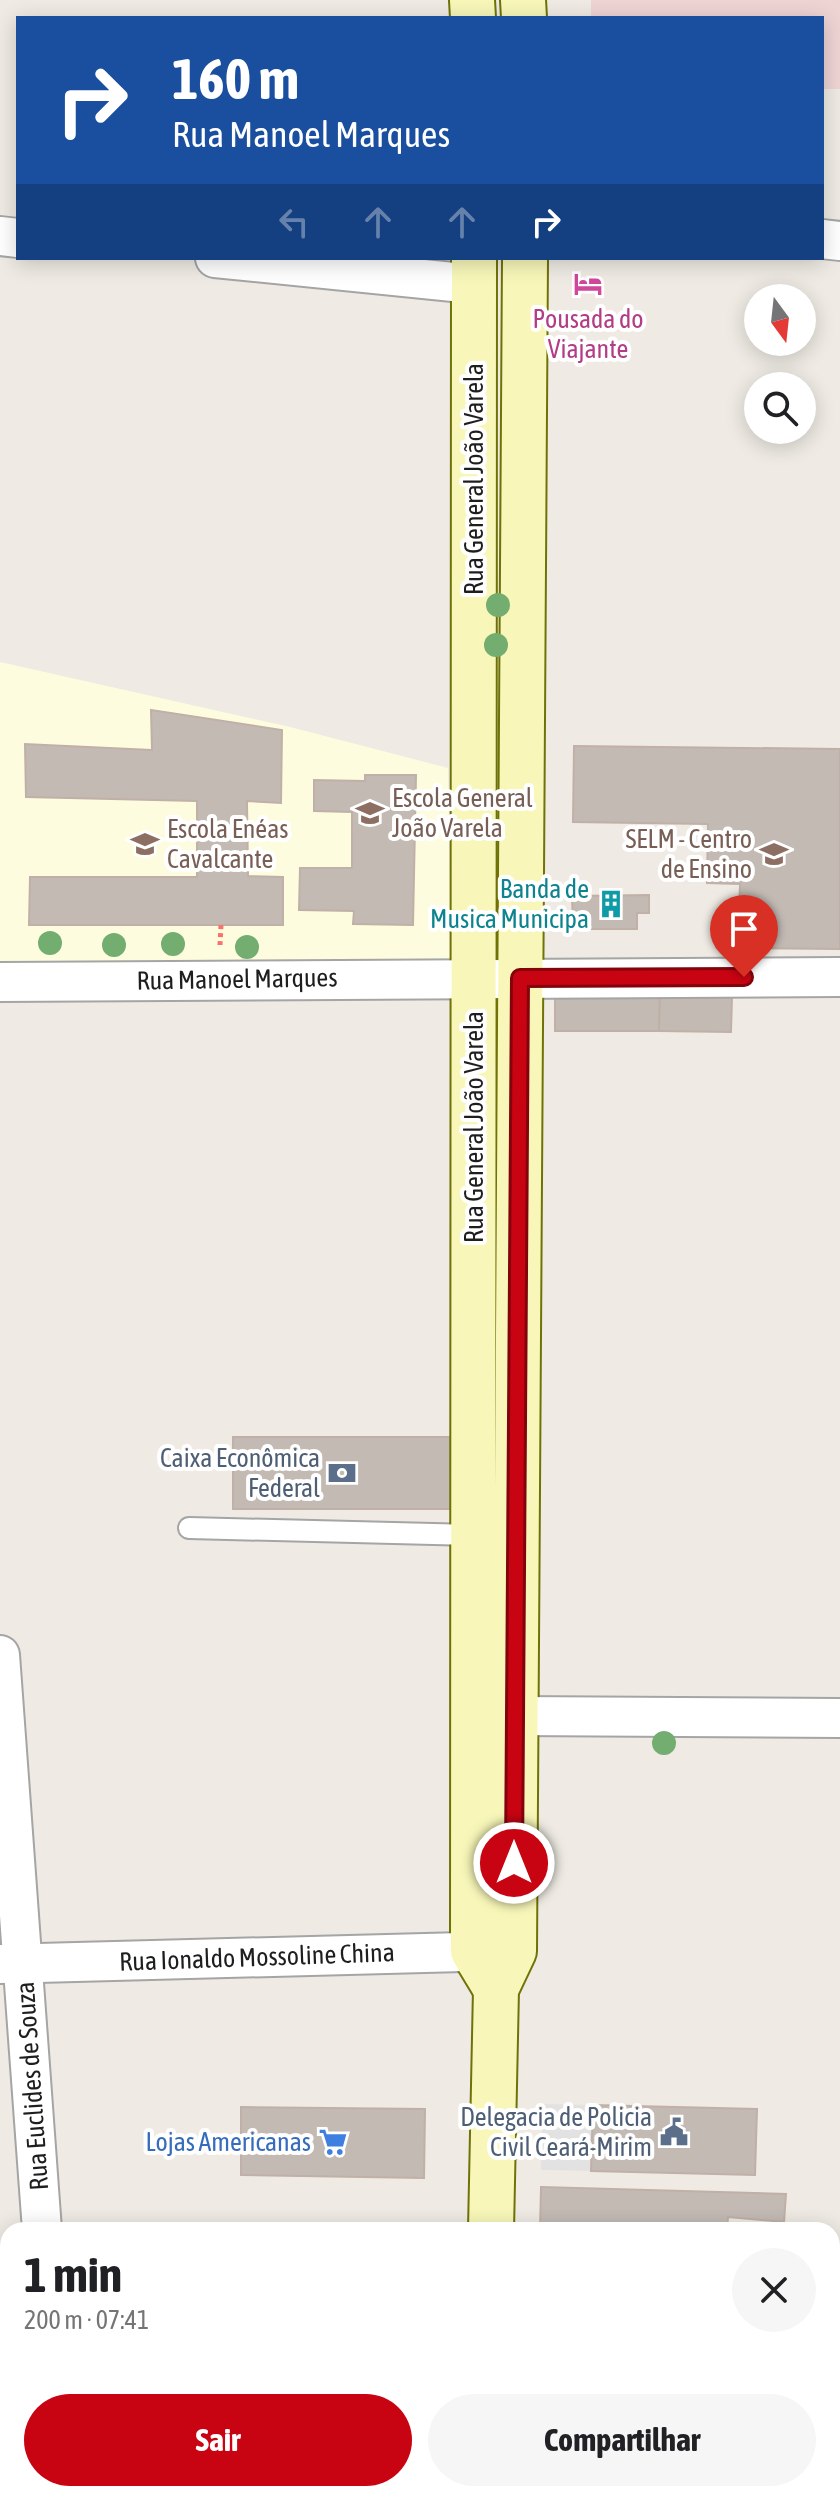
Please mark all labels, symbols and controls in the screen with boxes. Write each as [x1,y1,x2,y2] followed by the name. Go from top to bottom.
[172,47,299,111] text: 160 m
[40,48,144,152] icon: right
[172,113,450,155] text: Rua Manoel Marques
[272,200,316,244] icon: left
[356,200,400,244] icon: ahead
[440,200,484,244] icon: ahead
[524,200,568,244] icon: right
[573,269,603,299] hotel icon: Pousada do Viajante
[744,284,816,356] north arrow
[744,284,816,444] map controls
[532,304,644,364] place label: Pousada do Viajante
[459,363,489,595] street label: Rua General João Varela
[744,372,816,444] button: search
[392,783,533,843] place label: Escola General João Varela
[355,798,385,828] school or university icon: Escola General João Varela
[167,814,288,874] place label: Escola Enéas Cavalcante
[625,824,752,884] place label: SELM - Centro de Ensino
[130,829,160,859] school or university icon: Escola Enéas Cavalcante
[759,839,789,869] school or university icon: SELM - Centro de Ensino
[430,874,589,934] place label: Banda de Musica Municipa
[596,889,626,919] building icon: Banda de Musica Municipa
[710,895,778,977] pin
[722,907,766,951] icon: arrive
[136,962,338,996] street label: Rua Manoel Marques
[459,1011,489,1243] street label: Rua General João Varela
[160,1443,320,1503] place label: Caixa Econômica Federal
[327,1458,357,1488] bank icon: Caixa Econômica Federal
[472,1821,556,1905] position arrow
[119,1937,395,1977] street label: Rua Ionaldo Mossoline China
[10,1981,54,2191] street label: Rua Euclides de Souza
[460,2102,652,2162] place label: Delegacia de Policia Civil Ceará-Mirim
[659,2117,689,2147] public building icon: Delegacia de Policia Civil Ceará-Mirim
[145,2127,311,2157] place label: Lojas Americanas
[318,2127,348,2157] supermarket icon: Lojas Americanas
[24,2247,122,2302] text: 1 min
[732,2248,816,2332] button: close
[24,2305,149,2335] text: 200 m · 07:41
[24,2394,412,2486] button: Sair
[428,2394,816,2486] button: Compartilhar

